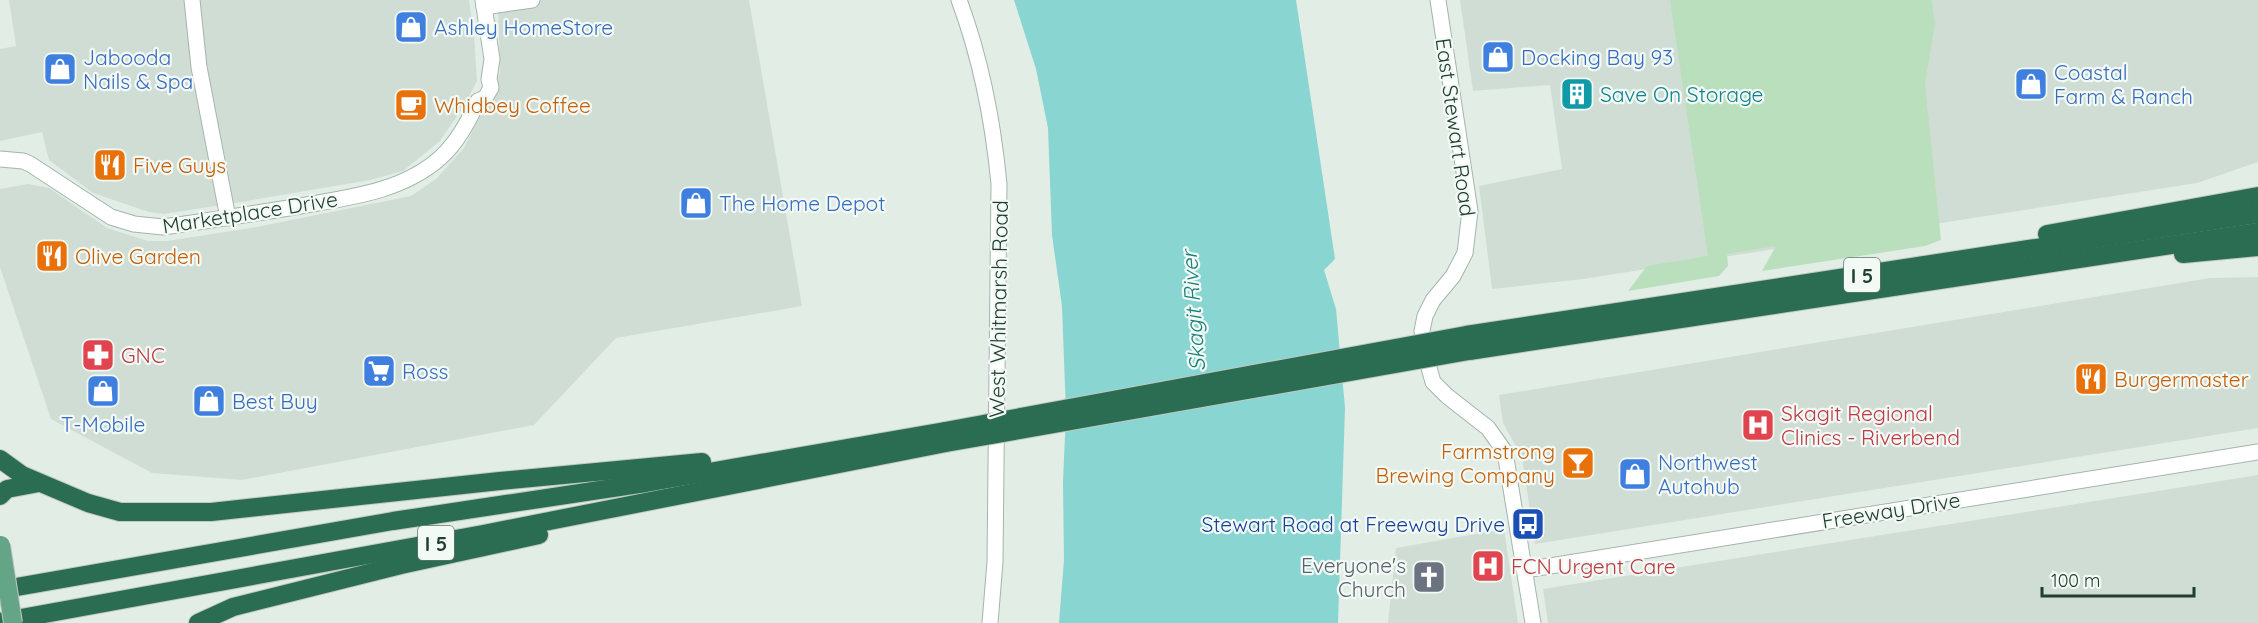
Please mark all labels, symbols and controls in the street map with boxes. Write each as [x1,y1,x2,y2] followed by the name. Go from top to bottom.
[393,9,429,45] shop icon: Ashley HomeStore
[434,14,613,40] place label: Ashley HomeStore
[1431,36,1481,218] street label: East Stewart Road
[1480,39,1516,75] shop icon: Docking Bay 93
[83,44,193,94] place label: Jabooda Nails & Spa
[1521,44,1673,70] place label: Docking Bay 93
[42,51,78,87] shop icon: Jabooda Nails & Spa
[2054,59,2193,109] place label: Coastal Farm & Ranch
[2013,66,2049,102] shop icon: Coastal Farm & Ranch
[1559,76,1595,112] building icon: Save On Storage
[1600,81,1763,107] place label: Save On Storage
[393,87,429,123] cafe icon: Whidbey Coffee
[434,92,591,118] place label: Whidbey Coffee
[92,147,128,183] restaurant icon: Five Guys
[133,152,226,178] place label: Five Guys
[160,185,340,239] street label: Marketplace Drive
[678,185,714,221] shop icon: The Home Depot
[719,190,885,216] place label: The Home Depot
[983,200,1013,418] street label: West Whitmarsh Road
[34,238,70,274] restaurant icon: Olive Garden
[75,243,201,269] place label: Olive Garden
[1175,247,1211,372] water label: Skagit River
[1844,258,1880,292] road number: I 5
[80,337,116,373] pharmacy icon: GNC
[121,342,165,368] place label: GNC
[361,353,397,389] supermarket icon: Ross
[402,358,448,384] place label: Ross
[2073,361,2109,397] restaurant icon: Burgermaster
[2114,366,2249,392] place label: Burgermaster
[85,373,121,409] shop icon: T-Mobile
[191,383,227,419] shop icon: Best Buy
[232,388,318,414] place label: Best Buy
[1781,400,1960,450] place label: Skagit Regional Clinics - Riverbend
[1740,407,1776,443] hospital icon: Skagit Regional Clinics - Riverbend
[61,411,145,437] place label: T-Mobile
[1376,438,1555,488] place label: Farmstrong Brewing Company
[1560,445,1596,481] bar icon: Farmstrong Brewing Company
[1658,449,1758,499] place label: Northwest Autohub
[1617,456,1653,492] shop icon: Northwest Autohub
[1820,486,1962,534] street label: Freeway Drive
[1510,506,1546,542] bus stop icon: Stewart Road at Freeway Drive
[1202,511,1505,537] place label: Stewart Road at Freeway Drive
[418,526,454,560] road number: I 5
[1470,548,1506,584] hospital icon: FCN Urgent Care
[1301,552,1406,602] place label: Everyone's Church
[1511,553,1676,579] place label: FCN Urgent Care
[1411,559,1447,595] church icon: Everyone's Church
[2042,560,2194,598] scale bar
[2051,569,2100,592] text: 100 m

